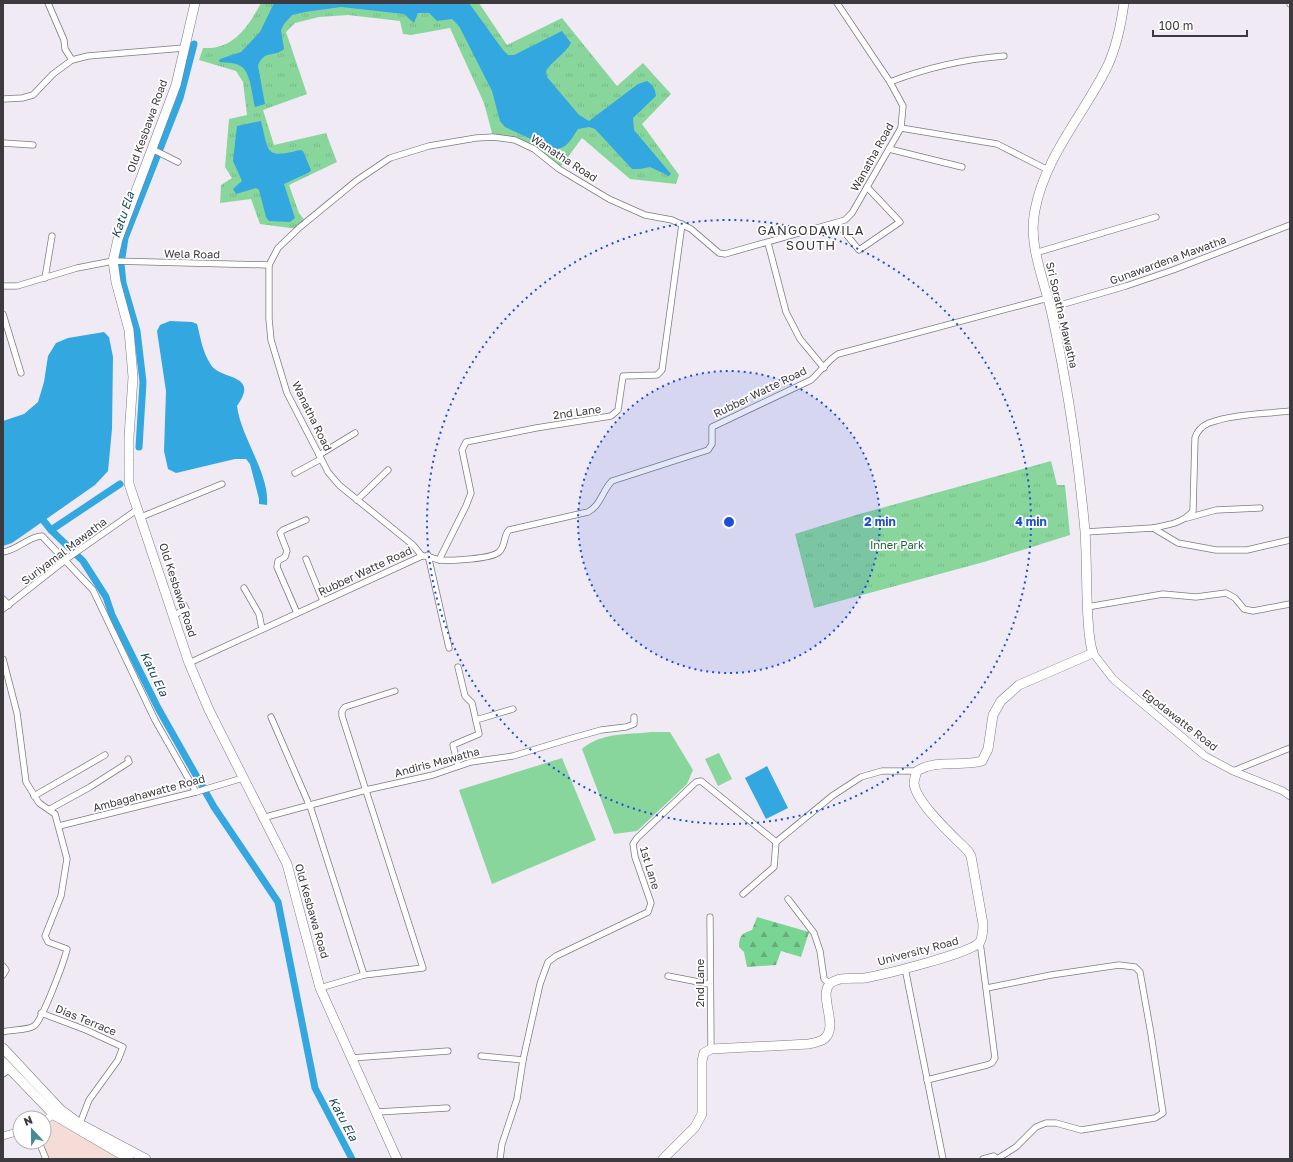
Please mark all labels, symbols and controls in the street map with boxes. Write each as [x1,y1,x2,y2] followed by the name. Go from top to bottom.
[1153,12,1247,38] scale bar
[1159,18,1193,33] text: 100 m
[124,78,169,174] street label: Old Kesbawa Road
[847,120,896,193] street label: Wanatha Road
[529,131,600,184] street label: Wanatha Road
[108,189,138,240] water label: Katu Ela
[757,222,865,253] district label: GANGODAWILA SOUTH
[1108,232,1228,287] street label: Gunawardena Mawatha
[164,247,220,260] street label: Wela Road
[1044,260,1081,369] street label: Sri Soratha Mawatha
[711,363,808,420] street label: Rubber Watte Road
[290,379,335,453] street label: Wanatha Road
[552,402,602,421] street label: 2nd Lane
[19,514,109,587] street label: Suriyamal Mawatha
[864,514,896,529] text: 2 min
[1015,514,1047,529] text: 4 min
[722,515,736,529] centre of rings
[870,538,924,551] park label: Inner Park
[157,541,200,639] street label: Old Kesbawa Road
[316,543,414,598] street label: Rubber Watte Road
[137,649,172,700] water label: Katu Ela
[1140,686,1221,753] street label: Egodawatte Road
[393,744,481,779] street label: Andiris Mawatha
[91,771,206,814] street label: Ambagahawatte Road
[638,845,663,891] street label: 1st Lane
[293,862,332,960] street label: Old Kesbawa Road
[876,933,960,968] street label: University Road
[693,959,706,1007] street label: 2nd Lane
[54,1001,119,1038] street label: Dias Terrace
[326,1094,362,1144] water label: Katu Ela
[12,1110,52,1150] north arrow
[22,1113,34,1128] text: N

